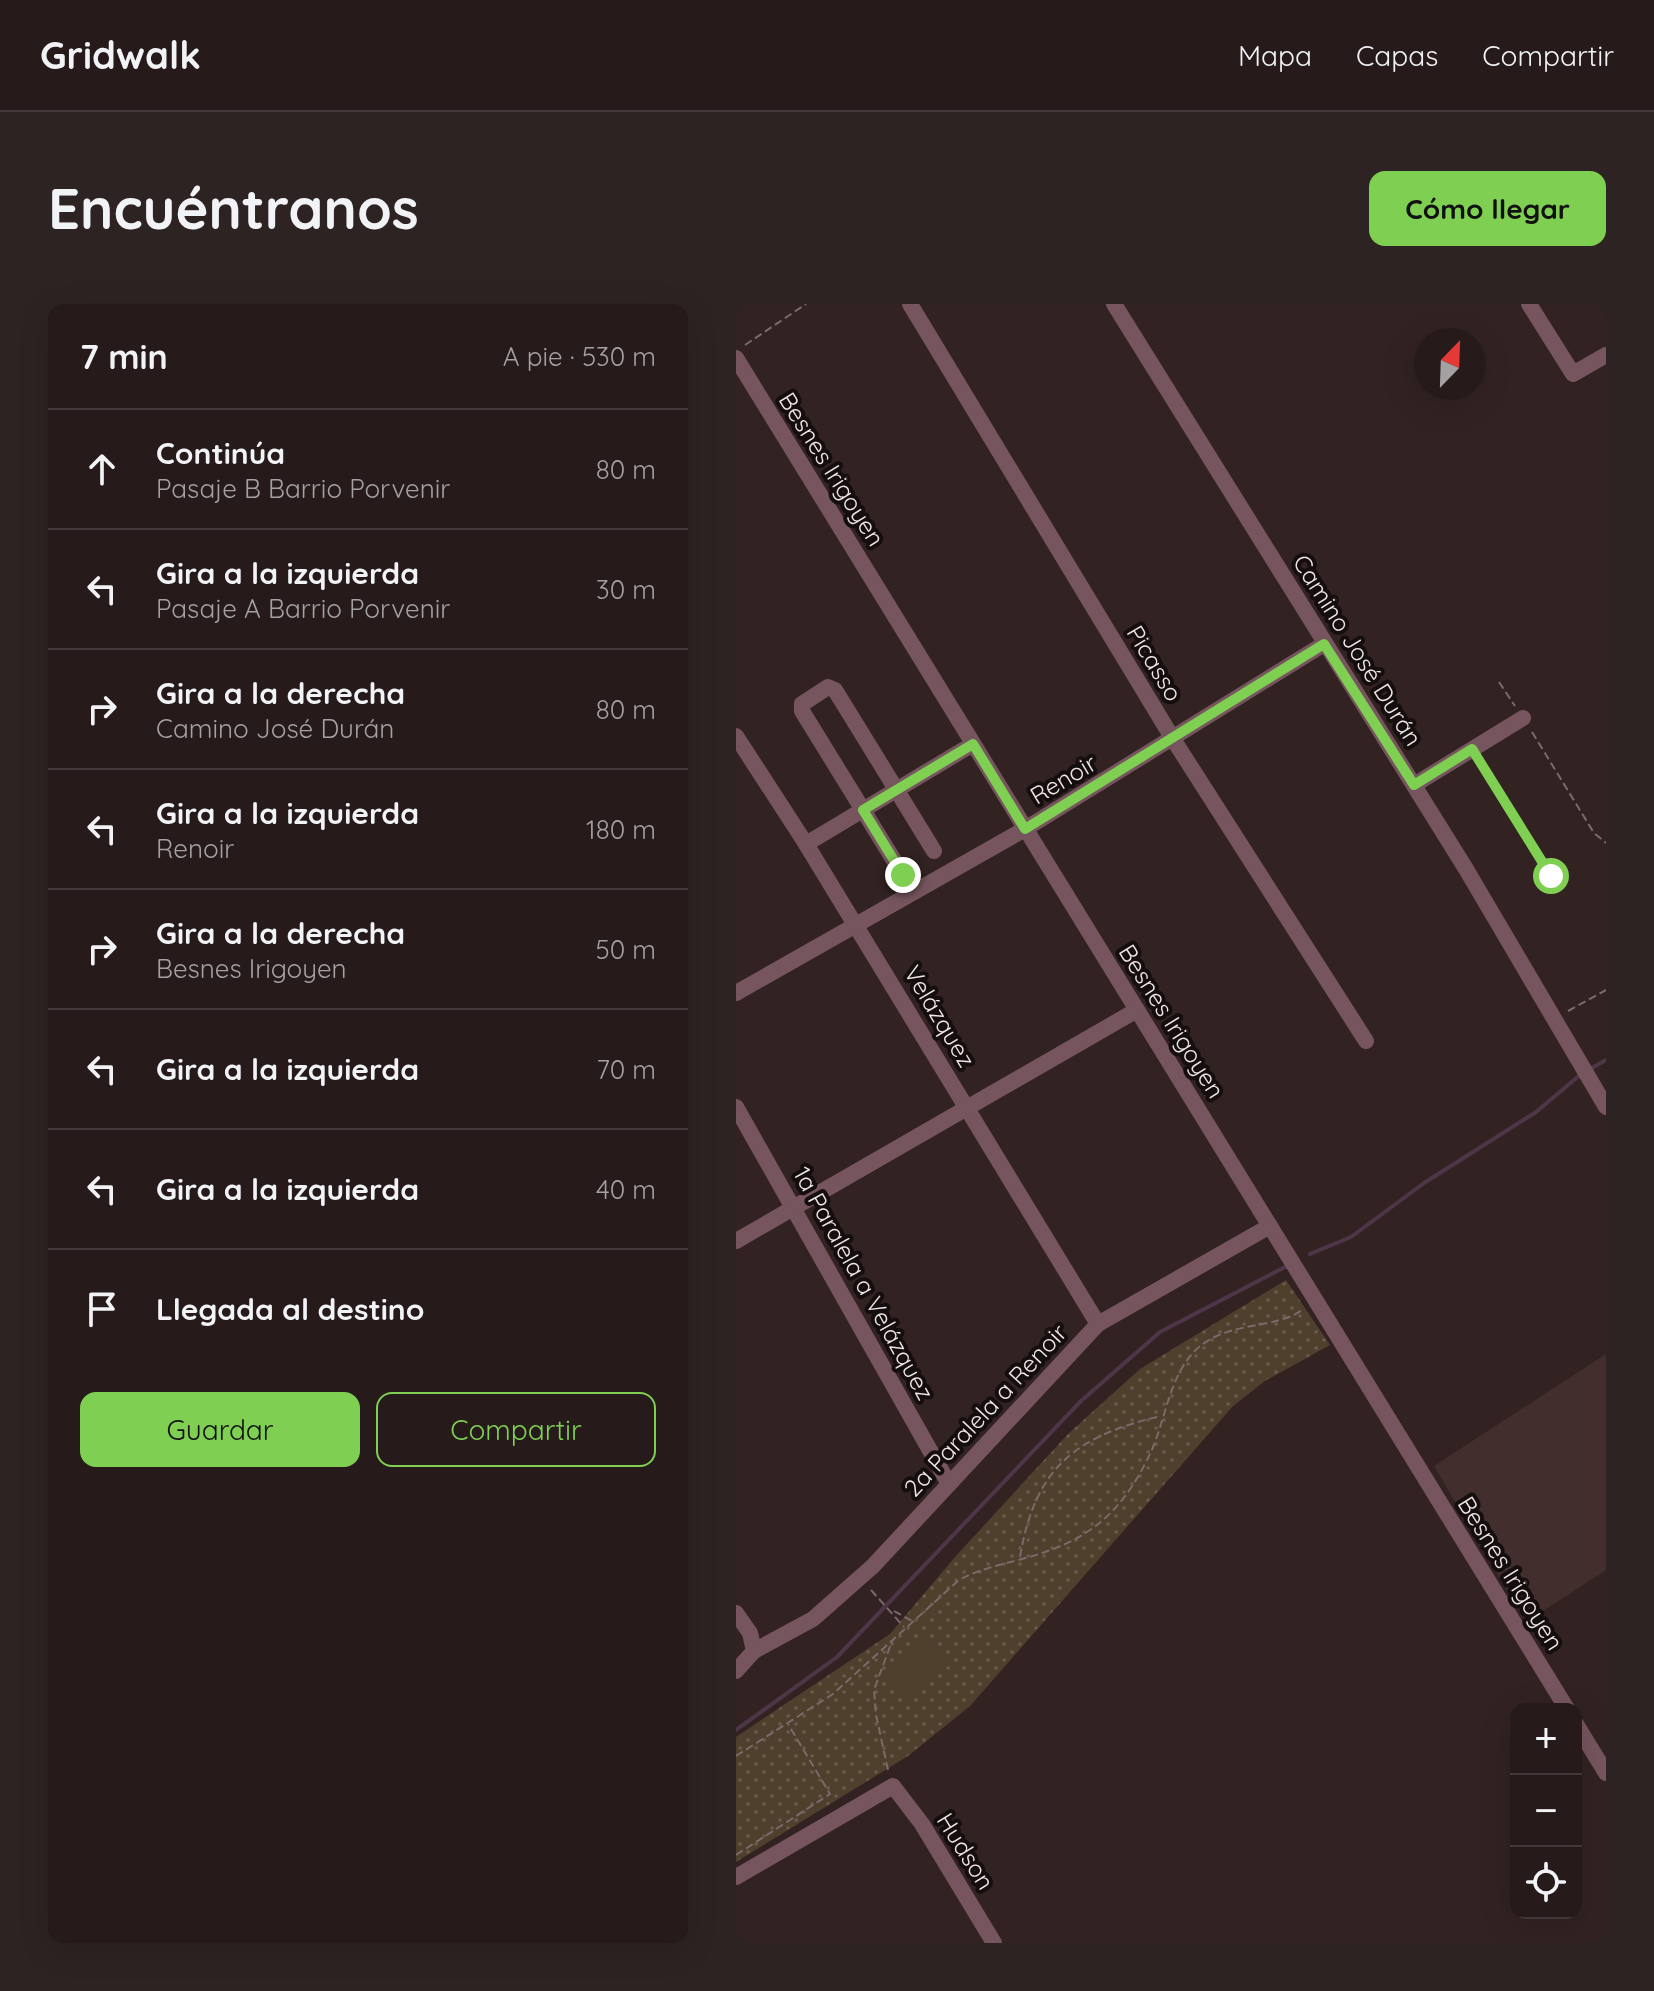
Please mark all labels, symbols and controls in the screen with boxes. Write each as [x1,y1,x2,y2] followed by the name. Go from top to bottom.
[40,31,201,79] text: Gridwalk
[1238,38,1312,73] text: Mapa
[1356,38,1438,73] text: Capas
[1482,38,1614,73] text: Compartir
[1369,171,1606,246] button: Cómo llegar
[48,173,419,243] text: Encuéntranos
[1414,328,1486,400] north arrow
[80,335,168,378] text: 7 min
[503,340,656,373] text: A pie · 530 m
[773,386,891,552] street label: Besnes Irigoyen
[156,434,285,472] text: Continúa
[80,447,124,491] icon: ahead
[596,453,656,486] text: 80 m
[156,472,450,505] text: Pasaje B Barrio Porvenir
[1287,549,1429,751] street label: Camino José Durán
[156,554,419,592] text: Gira a la izquierda
[80,567,124,611] icon: left
[596,573,656,606] text: 30 m
[156,592,450,625] text: Pasaje A Barrio Porvenir
[1121,620,1189,706] street label: Picasso
[156,674,405,712] text: Gira a la derecha
[80,687,124,731] icon: right
[596,693,656,726] text: 80 m
[156,712,394,745] text: Camino José Durán
[1024,748,1102,810] street label: Renoir
[156,794,419,832] text: Gira a la izquierda
[80,807,124,851] icon: left
[586,813,656,846] text: 180 m
[156,832,234,865] text: Renoir
[885,857,921,893] route end
[1533,858,1569,894] route start
[156,914,405,952] text: Gira a la derecha
[80,927,124,971] icon: right
[596,933,656,966] text: 50 m
[1113,938,1231,1104] street label: Besnes Irigoyen
[156,952,347,985] text: Besnes Irigoyen
[898,960,982,1072] street label: Velázquez
[80,1047,124,1091] icon: left
[156,1050,419,1088] text: Gira a la izquierda
[596,1053,656,1086] text: 70 m
[787,1161,941,1405] street label: 1a Paralela a Velázquez
[80,1167,124,1211] icon: left
[156,1170,419,1208] text: Gira a la izquierda
[596,1173,656,1206] text: 40 m
[80,1287,124,1331] icon: arrive
[156,1290,424,1328] text: Llegada al destino
[897,1317,1073,1503] street label: 2a Paralela a Renoir
[80,1392,360,1467] button: Guardar
[376,1392,656,1467] button: Compartir
[1452,1490,1570,1656] street label: Besnes Irigoyen
[1510,1703,1582,1919] map controls
[1510,1703,1582,1775] button: +
[1510,1775,1582,1847] button: −
[931,1807,1001,1895] street label: Hudson
[1510,1847,1582,1919] button: locate

